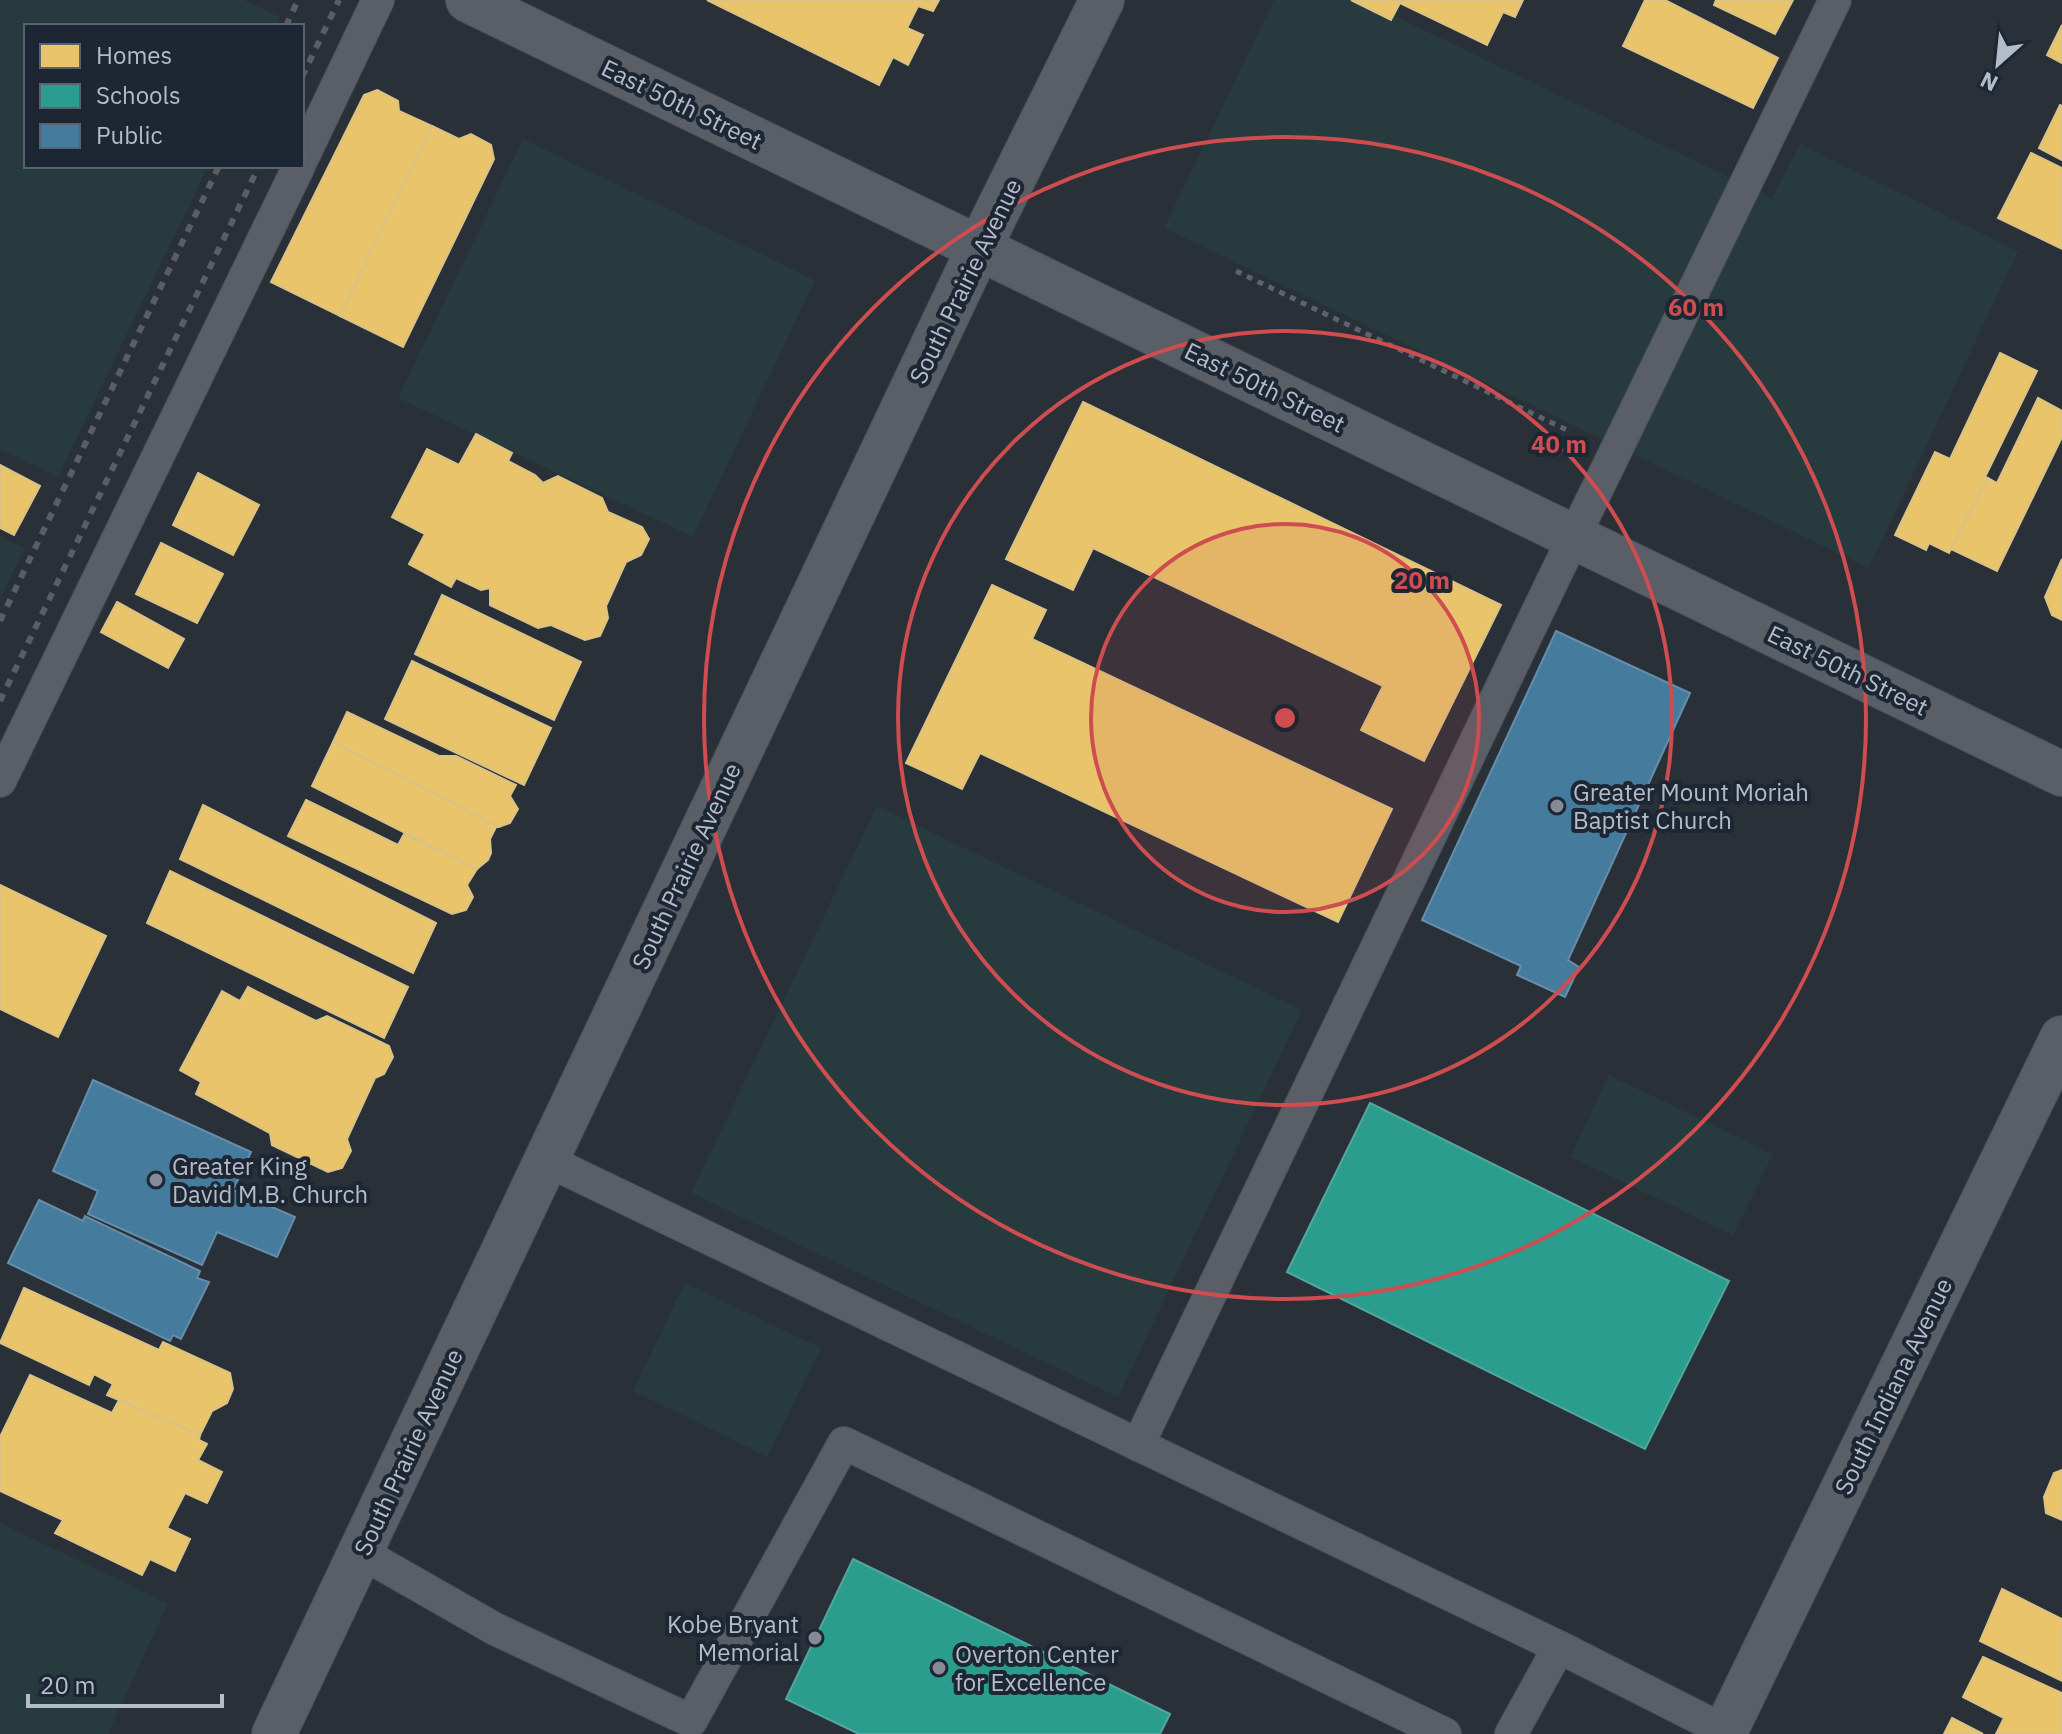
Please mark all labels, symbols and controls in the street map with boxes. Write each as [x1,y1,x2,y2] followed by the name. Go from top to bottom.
[24,24,304,168] legend
[1958,24,2038,104] north arrow
[96,39,172,71] text: Homes
[596,51,768,157] street label: East 50th Street
[1975,66,2002,99] text: N
[96,79,181,111] text: Schools
[96,119,163,151] text: Public
[901,173,1029,389] street label: South Prairie Avenue
[1668,291,1724,323] text: 60 m
[1179,334,1351,440] street label: East 50th Street
[1531,428,1587,460] text: 40 m
[1394,564,1450,596] text: 20 m
[1762,617,1934,723] street label: East 50th Street
[1271,704,1299,732] centre of rings
[624,758,748,974] street label: South Prairie Avenue
[1573,776,1809,836] place label: Greater Mount Moriah Baptist Church
[1548,797,1566,815] marker: Greater Mount Moriah Baptist Church
[172,1150,368,1210] place label: Greater King David M.B. Church
[147,1171,165,1189] marker: Greater King David M.B. Church
[1827,1273,1959,1499] street label: South Indiana Avenue
[346,1344,470,1560] street label: South Prairie Avenue
[667,1608,799,1668] place label: Kobe Bryant Memorial
[806,1629,824,1647] marker: Kobe Bryant Memorial
[955,1638,1119,1698] place label: Overton Center for Excellence
[28,1658,222,1708] scale bar
[930,1659,948,1677] marker: Overton Center for Excellence
[40,1669,95,1701] text: 20 m

